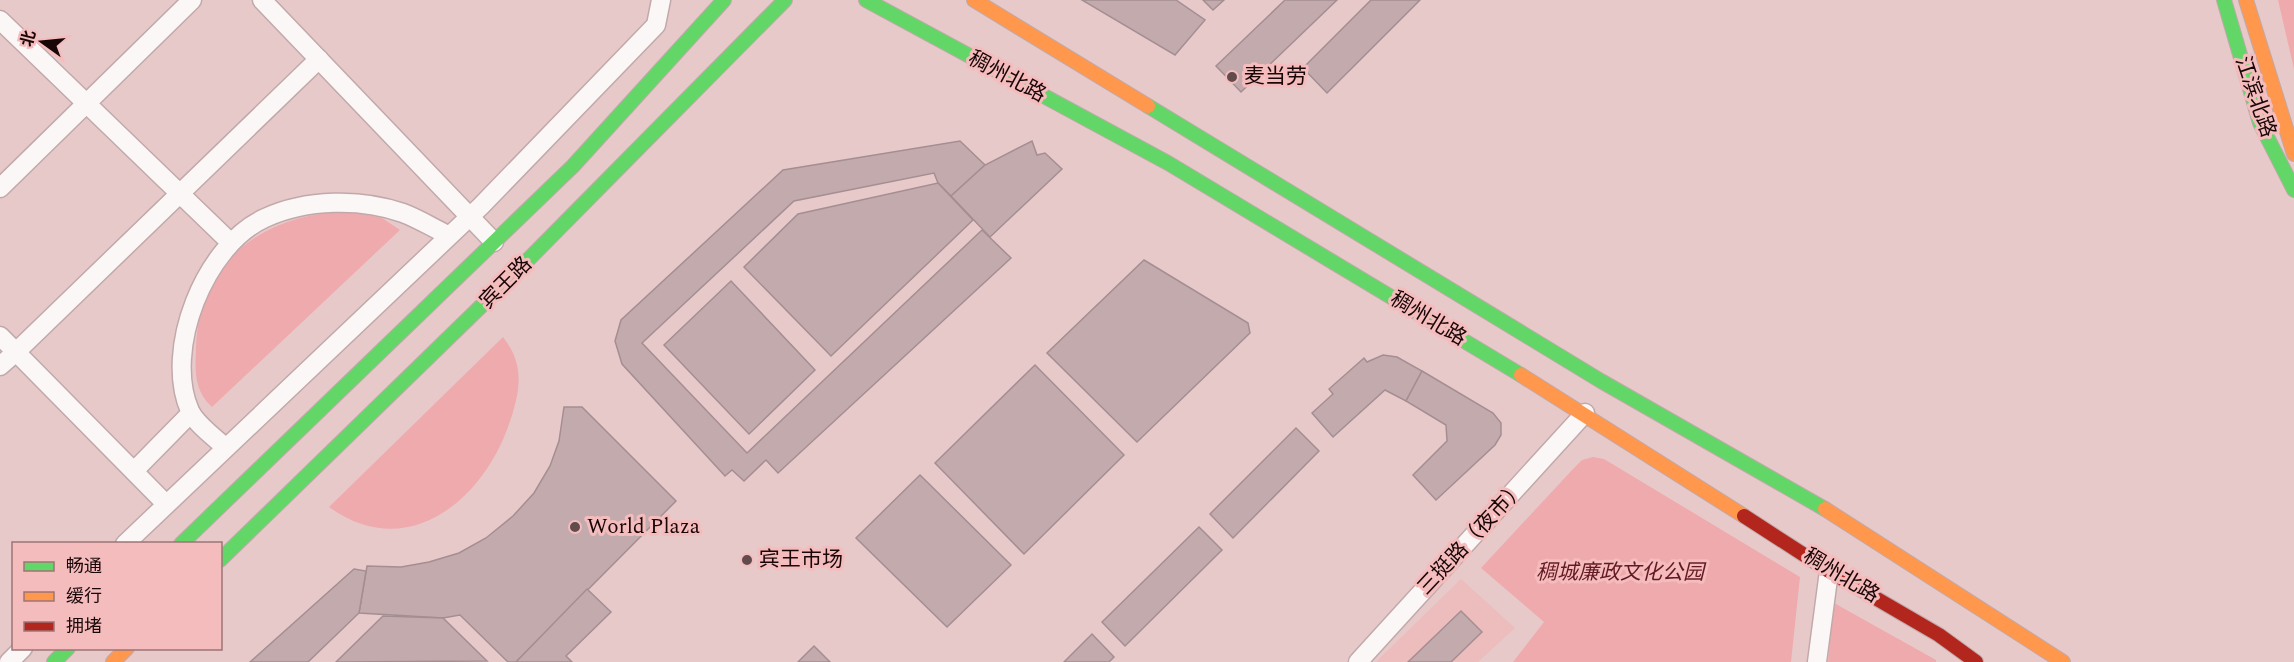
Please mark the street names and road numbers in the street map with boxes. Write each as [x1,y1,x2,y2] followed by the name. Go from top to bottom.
[962,43,1052,111] street label: 稠州北路
[2226,52,2284,142] street label: 江滨北路
[472,249,540,317] street label: 宾王路
[1384,284,1472,354] street label: 稠州北路
[1410,473,1534,603] street label: 三挺路（夜市）
[1797,541,1885,611] street label: 稠州北路

